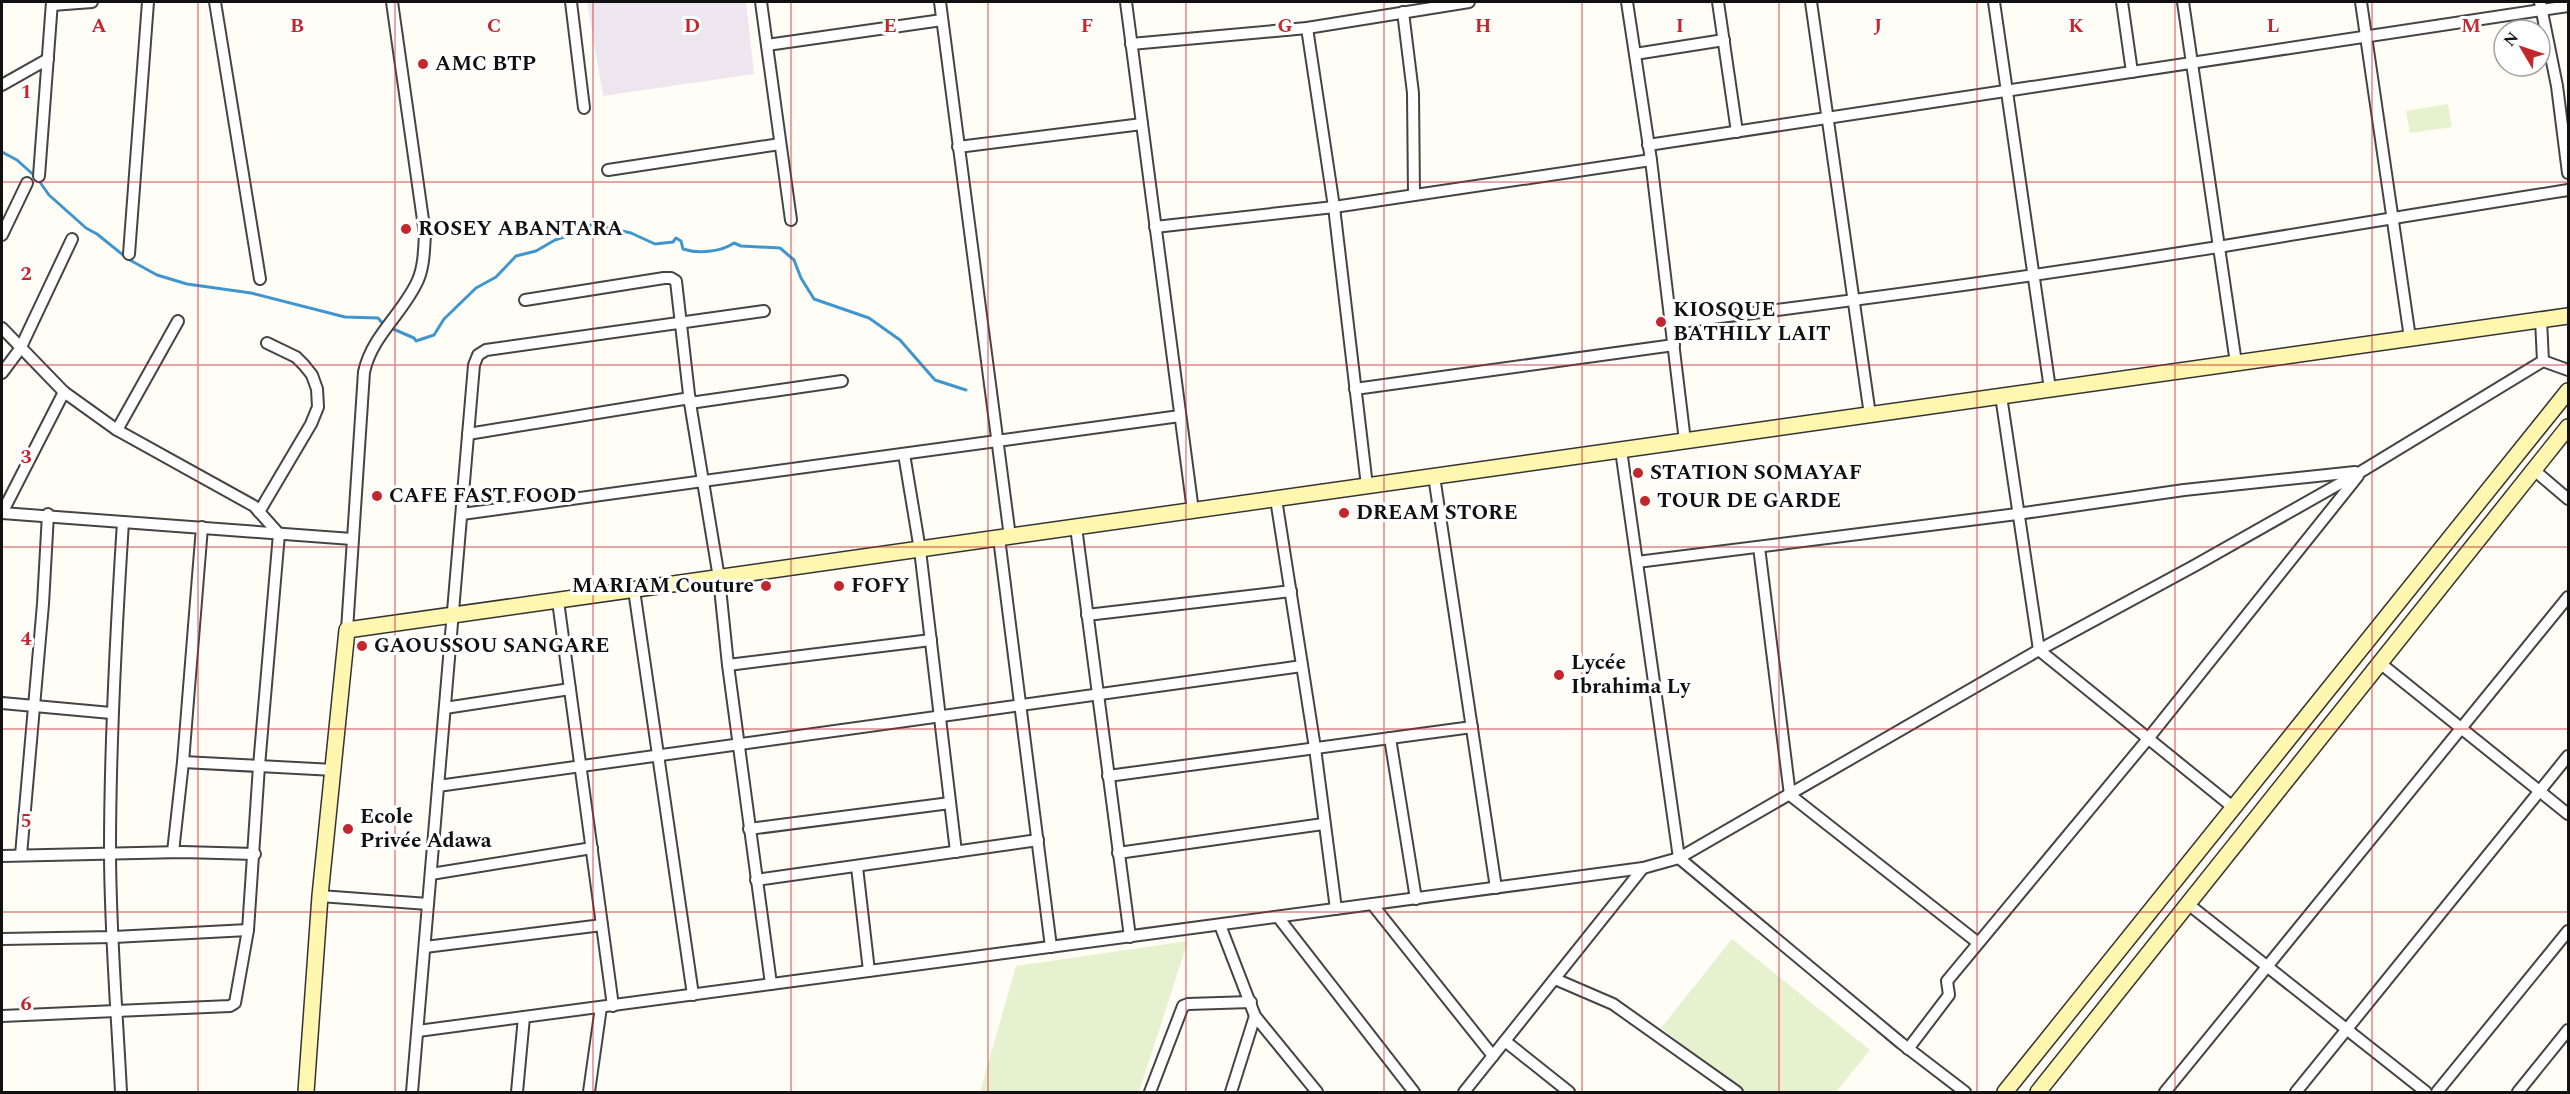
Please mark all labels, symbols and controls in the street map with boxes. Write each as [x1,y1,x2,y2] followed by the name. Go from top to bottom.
[91,11,107,41] text: A
[290,11,304,41] text: B
[487,11,501,41] text: C
[684,11,700,41] text: D
[883,11,897,41] text: E
[1081,11,1093,41] text: F
[1277,11,1293,41] text: G
[1475,11,1491,41] text: H
[1676,11,1684,41] text: I
[1874,11,1882,41] text: J
[2068,11,2084,41] text: K
[2267,11,2279,41] text: L
[2461,11,2481,41] text: M
[2492,18,2552,78] north arrow
[2498,27,2525,52] text: N
[435,48,536,80] place label: AMC BTP
[416,57,430,71] marker: AMC BTP
[20,77,32,107] text: 1
[418,213,623,245] place label: ROSEY ABANTARA
[399,222,413,236] marker: ROSEY ABANTARA
[20,259,32,289] text: 2
[1673,294,1831,350] place label: KIOSQUE BATHILY LAIT
[1654,315,1668,329] marker: KIOSQUE BATHILY LAIT
[20,442,32,472] text: 3
[1650,457,1862,489] place label: STATION SOMAYAF
[1631,466,1645,480] marker: STATION SOMAYAF
[389,480,576,512] place label: CAFE FAST FOOD
[1657,485,1841,517] place label: TOUR DE GARDE
[370,489,384,503] marker: CAFE FAST FOOD
[1638,494,1652,508] marker: TOUR DE GARDE
[1356,497,1518,529] place label: DREAM STORE
[1337,506,1351,520] marker: DREAM STORE
[572,570,754,602] place label: MARIAM Couture
[851,570,910,602] place label: FOFY
[759,579,773,593] marker: MARIAM Couture
[832,579,846,593] marker: FOFY
[20,624,32,654] text: 4
[374,630,610,662] place label: GAOUSSOU SANGARE
[355,639,369,653] marker: GAOUSSOU SANGARE
[1571,647,1691,703] place label: Lycée Ibrahima Ly
[1552,668,1566,682] marker: Lycée Ibrahima Ly
[360,801,492,857] place label: Ecole Privée Adawa
[20,806,32,836] text: 5
[341,822,355,836] marker: Ecole Privée Adawa
[20,989,32,1019] text: 6

